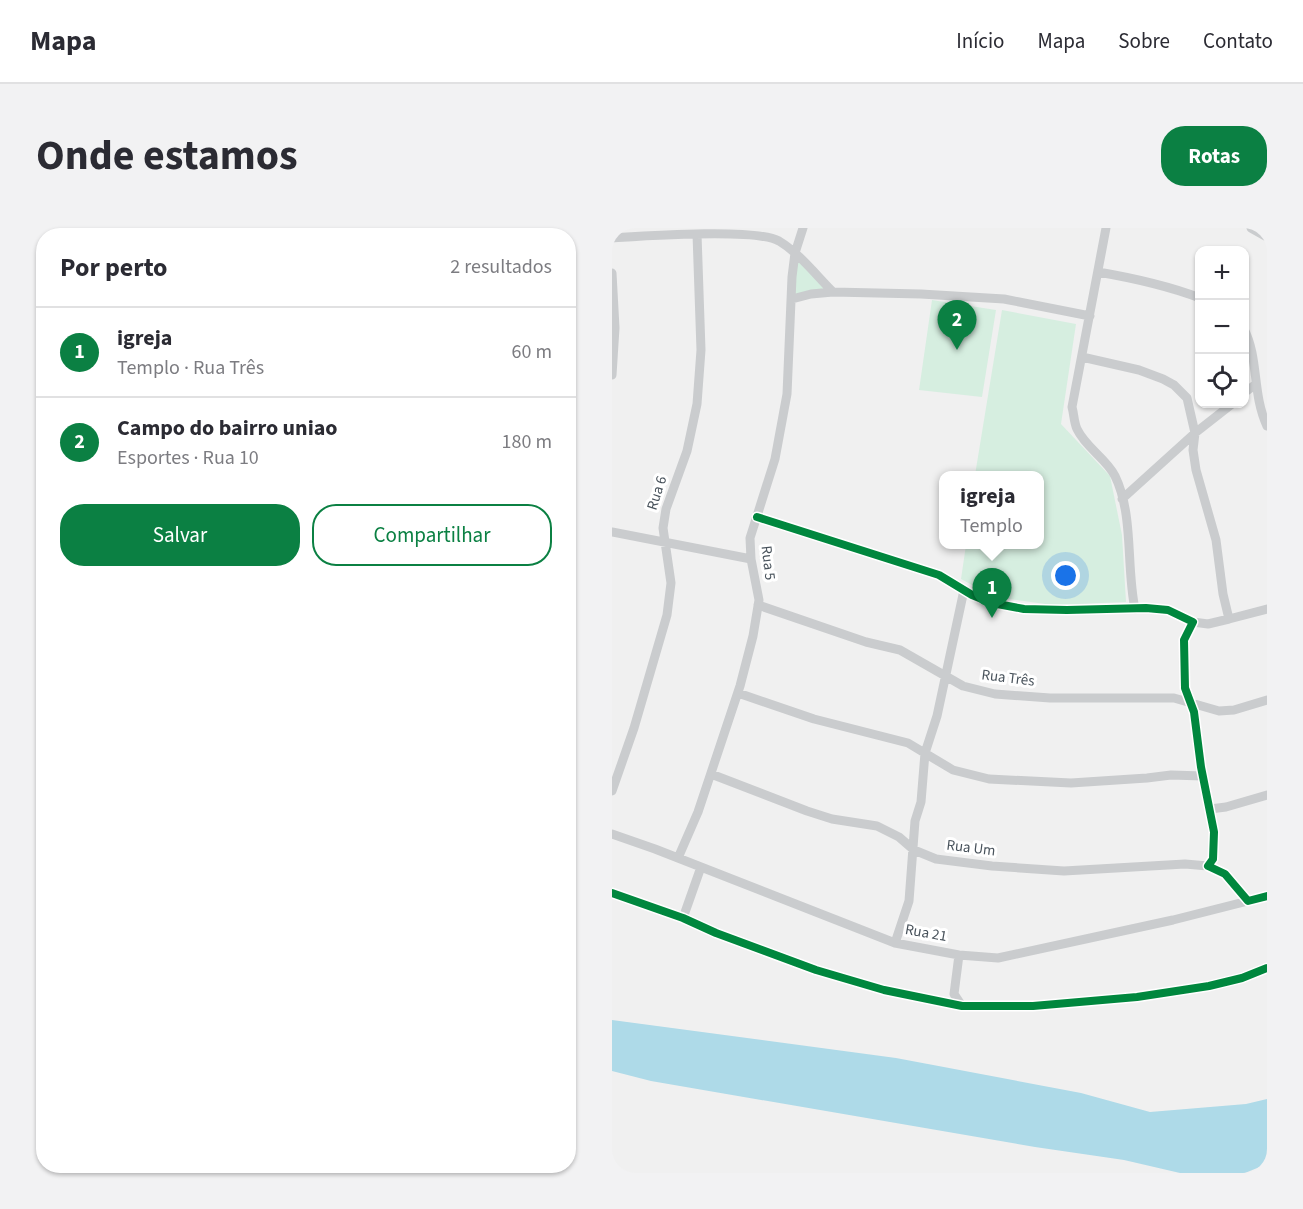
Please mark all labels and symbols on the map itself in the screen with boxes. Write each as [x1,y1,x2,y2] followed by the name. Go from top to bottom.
[938,300,976,350] pin: 2
[642,473,672,513] street label: Rua 6
[755,544,781,582] street label: Rua 5
[1051,561,1080,590] your location
[972,568,1012,618] pin: 1
[980,664,1036,692] street label: Rua Três
[945,835,997,861] street label: Rua Um
[903,919,949,947] street label: Rua 21

